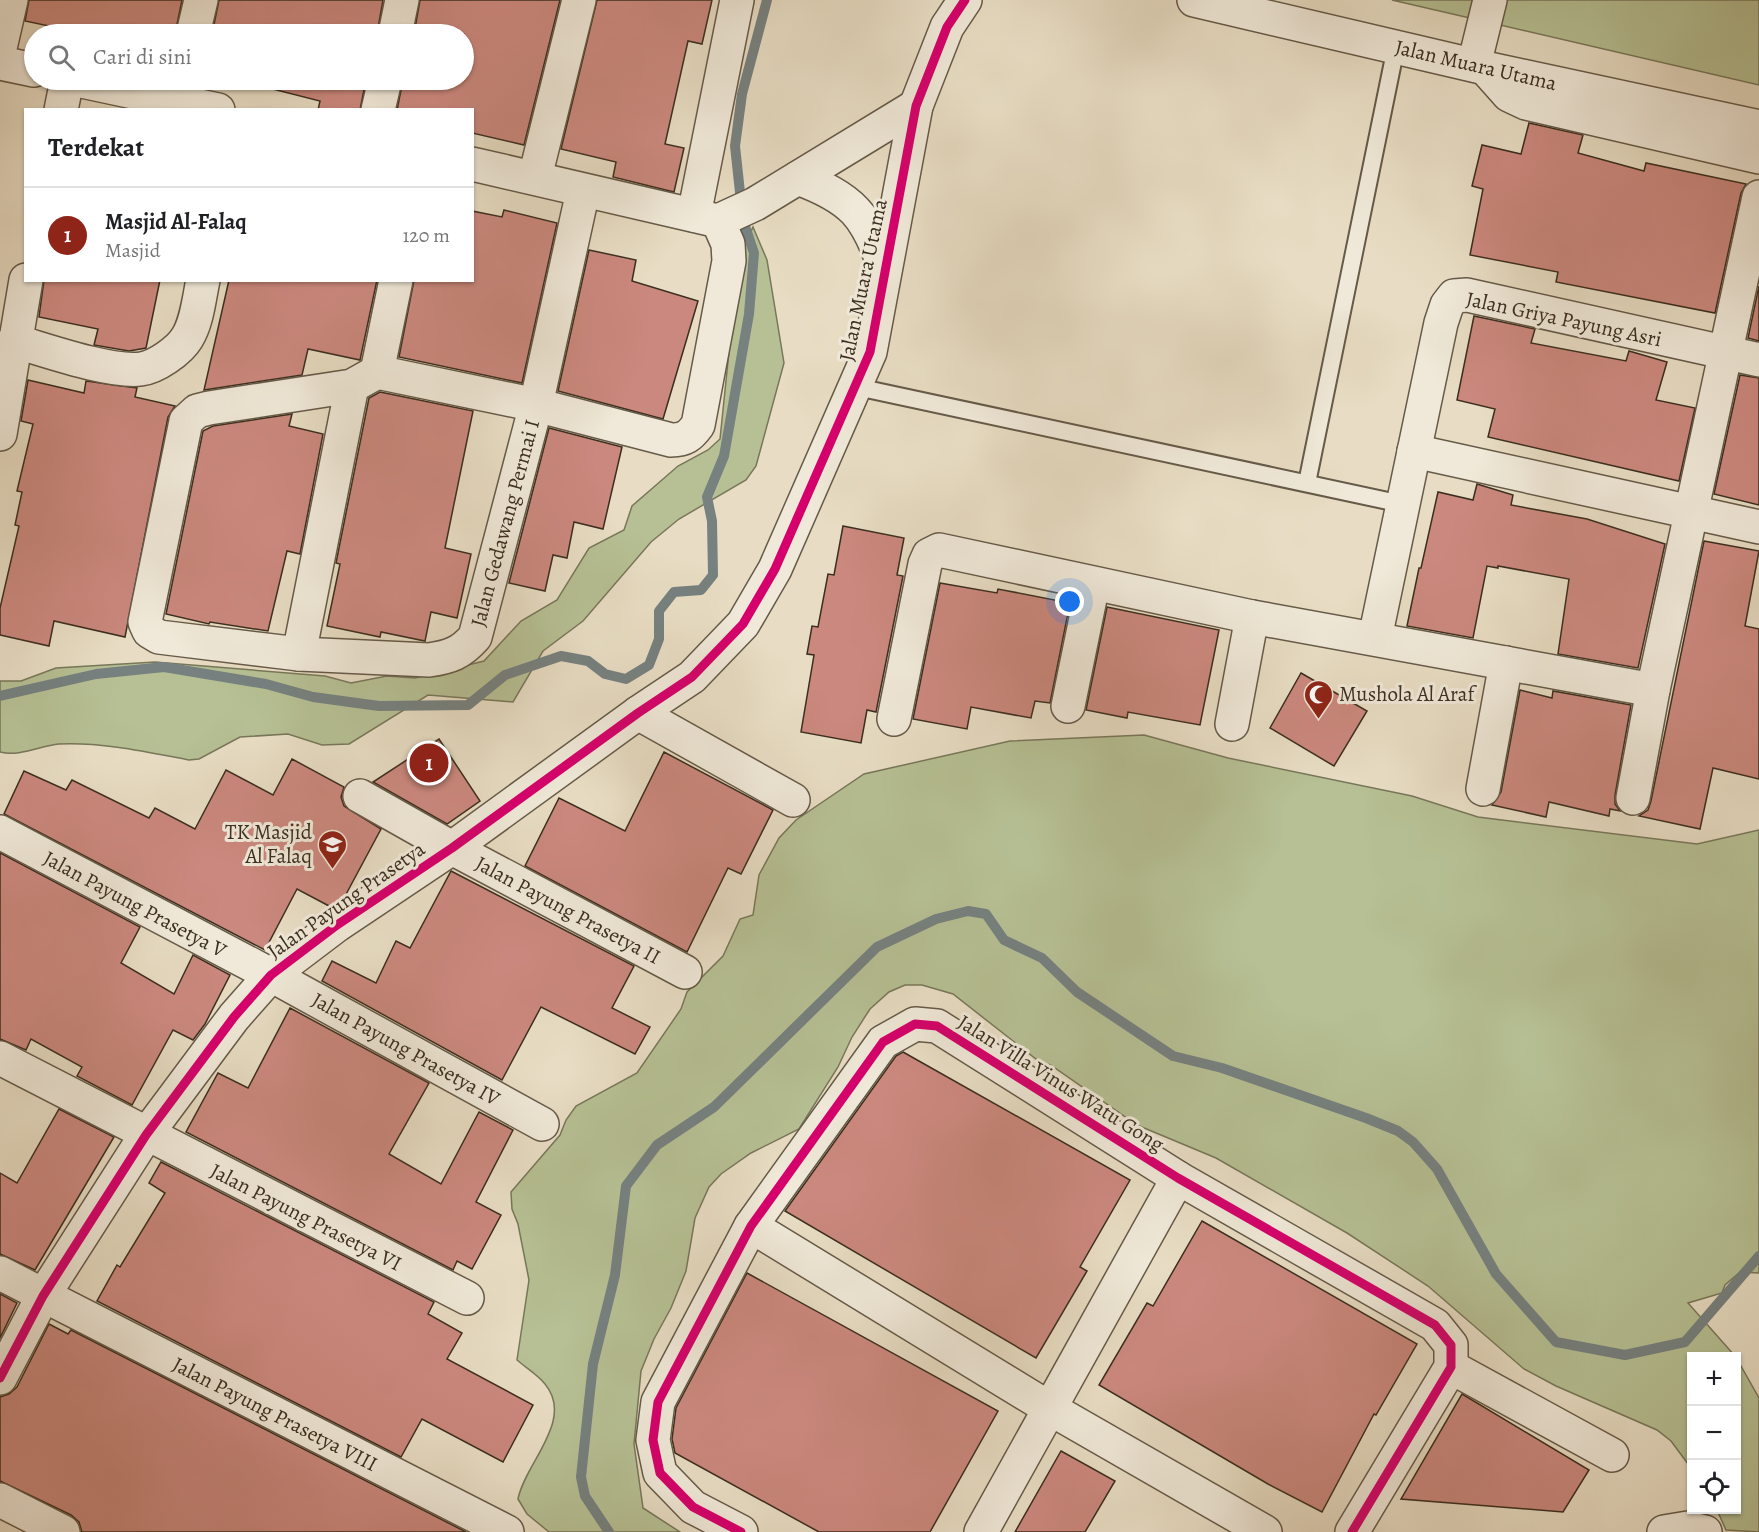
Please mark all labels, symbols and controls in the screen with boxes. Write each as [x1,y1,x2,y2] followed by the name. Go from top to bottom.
[24,24,474,90] search box
[1392,33,1560,97] street label: Jalan Muara Utama
[45,41,78,74] icon: search
[93,42,192,72] text: Cari di sini
[48,130,144,165] text: Terdekat
[832,196,894,364] street label: Jalan Muara Utama
[105,207,247,237] text: Masjid Al-Falaq
[64,222,71,249] text: 1
[402,222,450,249] text: 120 m
[105,237,160,264] text: Masjid
[1464,285,1664,353] street label: Jalan Griya Payung Asri
[464,416,546,630] street label: Jalan Gedawang Permai I
[1055,587,1084,616] your location
[1302,678,1334,720] mosque icon: Mushola Al Araf
[1339,680,1477,708] place label: Mushola Al Araf
[410,740,448,786] pin: 1
[225,818,313,870] place label: TK Masjid Al Falaq
[317,828,349,870] school or university icon: TK Masjid Al Falaq
[262,835,431,965] street label: Jalan Payung Prasetya
[39,844,232,964] street label: Jalan Payung Prasetya V
[471,849,665,971] street label: Jalan Payung Prasetya II
[307,986,505,1113] street label: Jalan Payung Prasetya IV
[953,1008,1170,1158] street label: Jalan Villa Vinus Watu Gong
[206,1157,406,1277] street label: Jalan Payung Prasetya VI
[168,1350,382,1478] street label: Jalan Payung Prasetya VIII
[1687,1352,1741,1514] map controls
[1687,1352,1741,1406] button: +
[1687,1406,1741,1460] button: −
[1687,1460,1741,1514] button: locate

